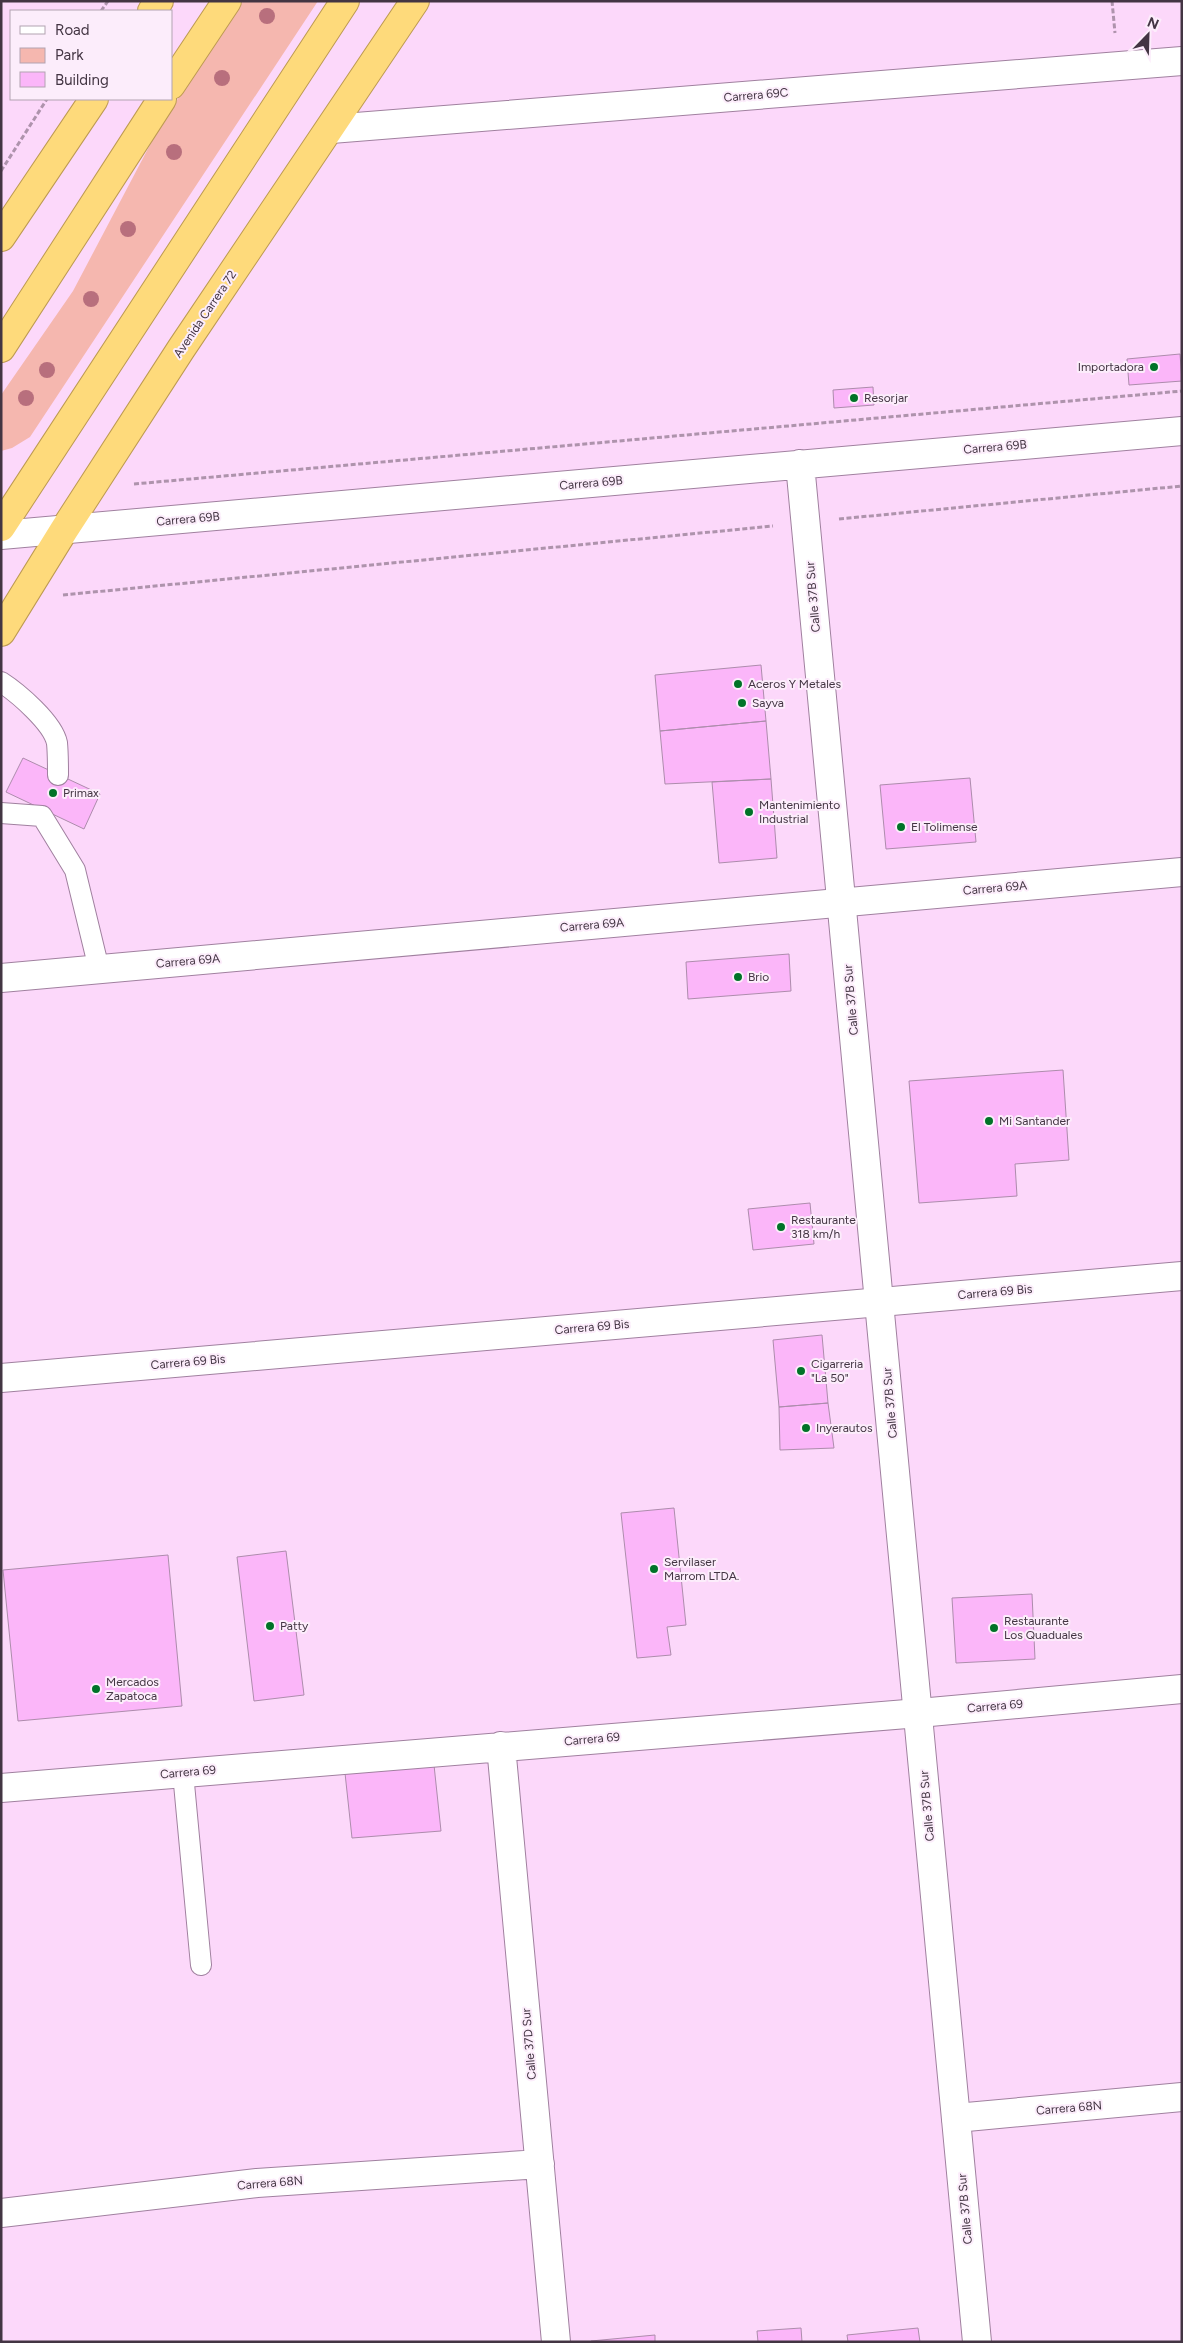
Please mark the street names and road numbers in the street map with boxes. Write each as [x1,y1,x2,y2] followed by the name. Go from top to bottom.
[723,85,789,105] street label: Carrera 69C
[171,268,239,360] street label: Avenida Carrera 72
[963,437,1027,457] street label: Carrera 69B
[559,473,623,493] street label: Carrera 69B
[156,509,220,529] street label: Carrera 69B
[803,561,823,633] street label: Calle 37B Sur
[962,878,1028,898] street label: Carrera 69A
[559,915,625,935] street label: Carrera 69A
[155,951,221,971] street label: Carrera 69A
[841,964,861,1036] street label: Calle 37B Sur
[957,1282,1033,1302] street label: Carrera 69 Bis
[554,1317,630,1337] street label: Carrera 69 Bis
[150,1352,226,1372] street label: Carrera 69 Bis
[880,1367,900,1439] street label: Calle 37B Sur
[966,1697,1024,1715] street label: Carrera 69
[563,1730,621,1748] street label: Carrera 69
[159,1763,217,1781] street label: Carrera 69
[917,1770,937,1842] street label: Calle 37B Sur
[519,2008,539,2080] street label: Calle 37D Sur
[1035,2098,1103,2118] street label: Carrera 68N
[236,2173,304,2193] street label: Carrera 68N
[955,2173,975,2245] street label: Calle 37B Sur

